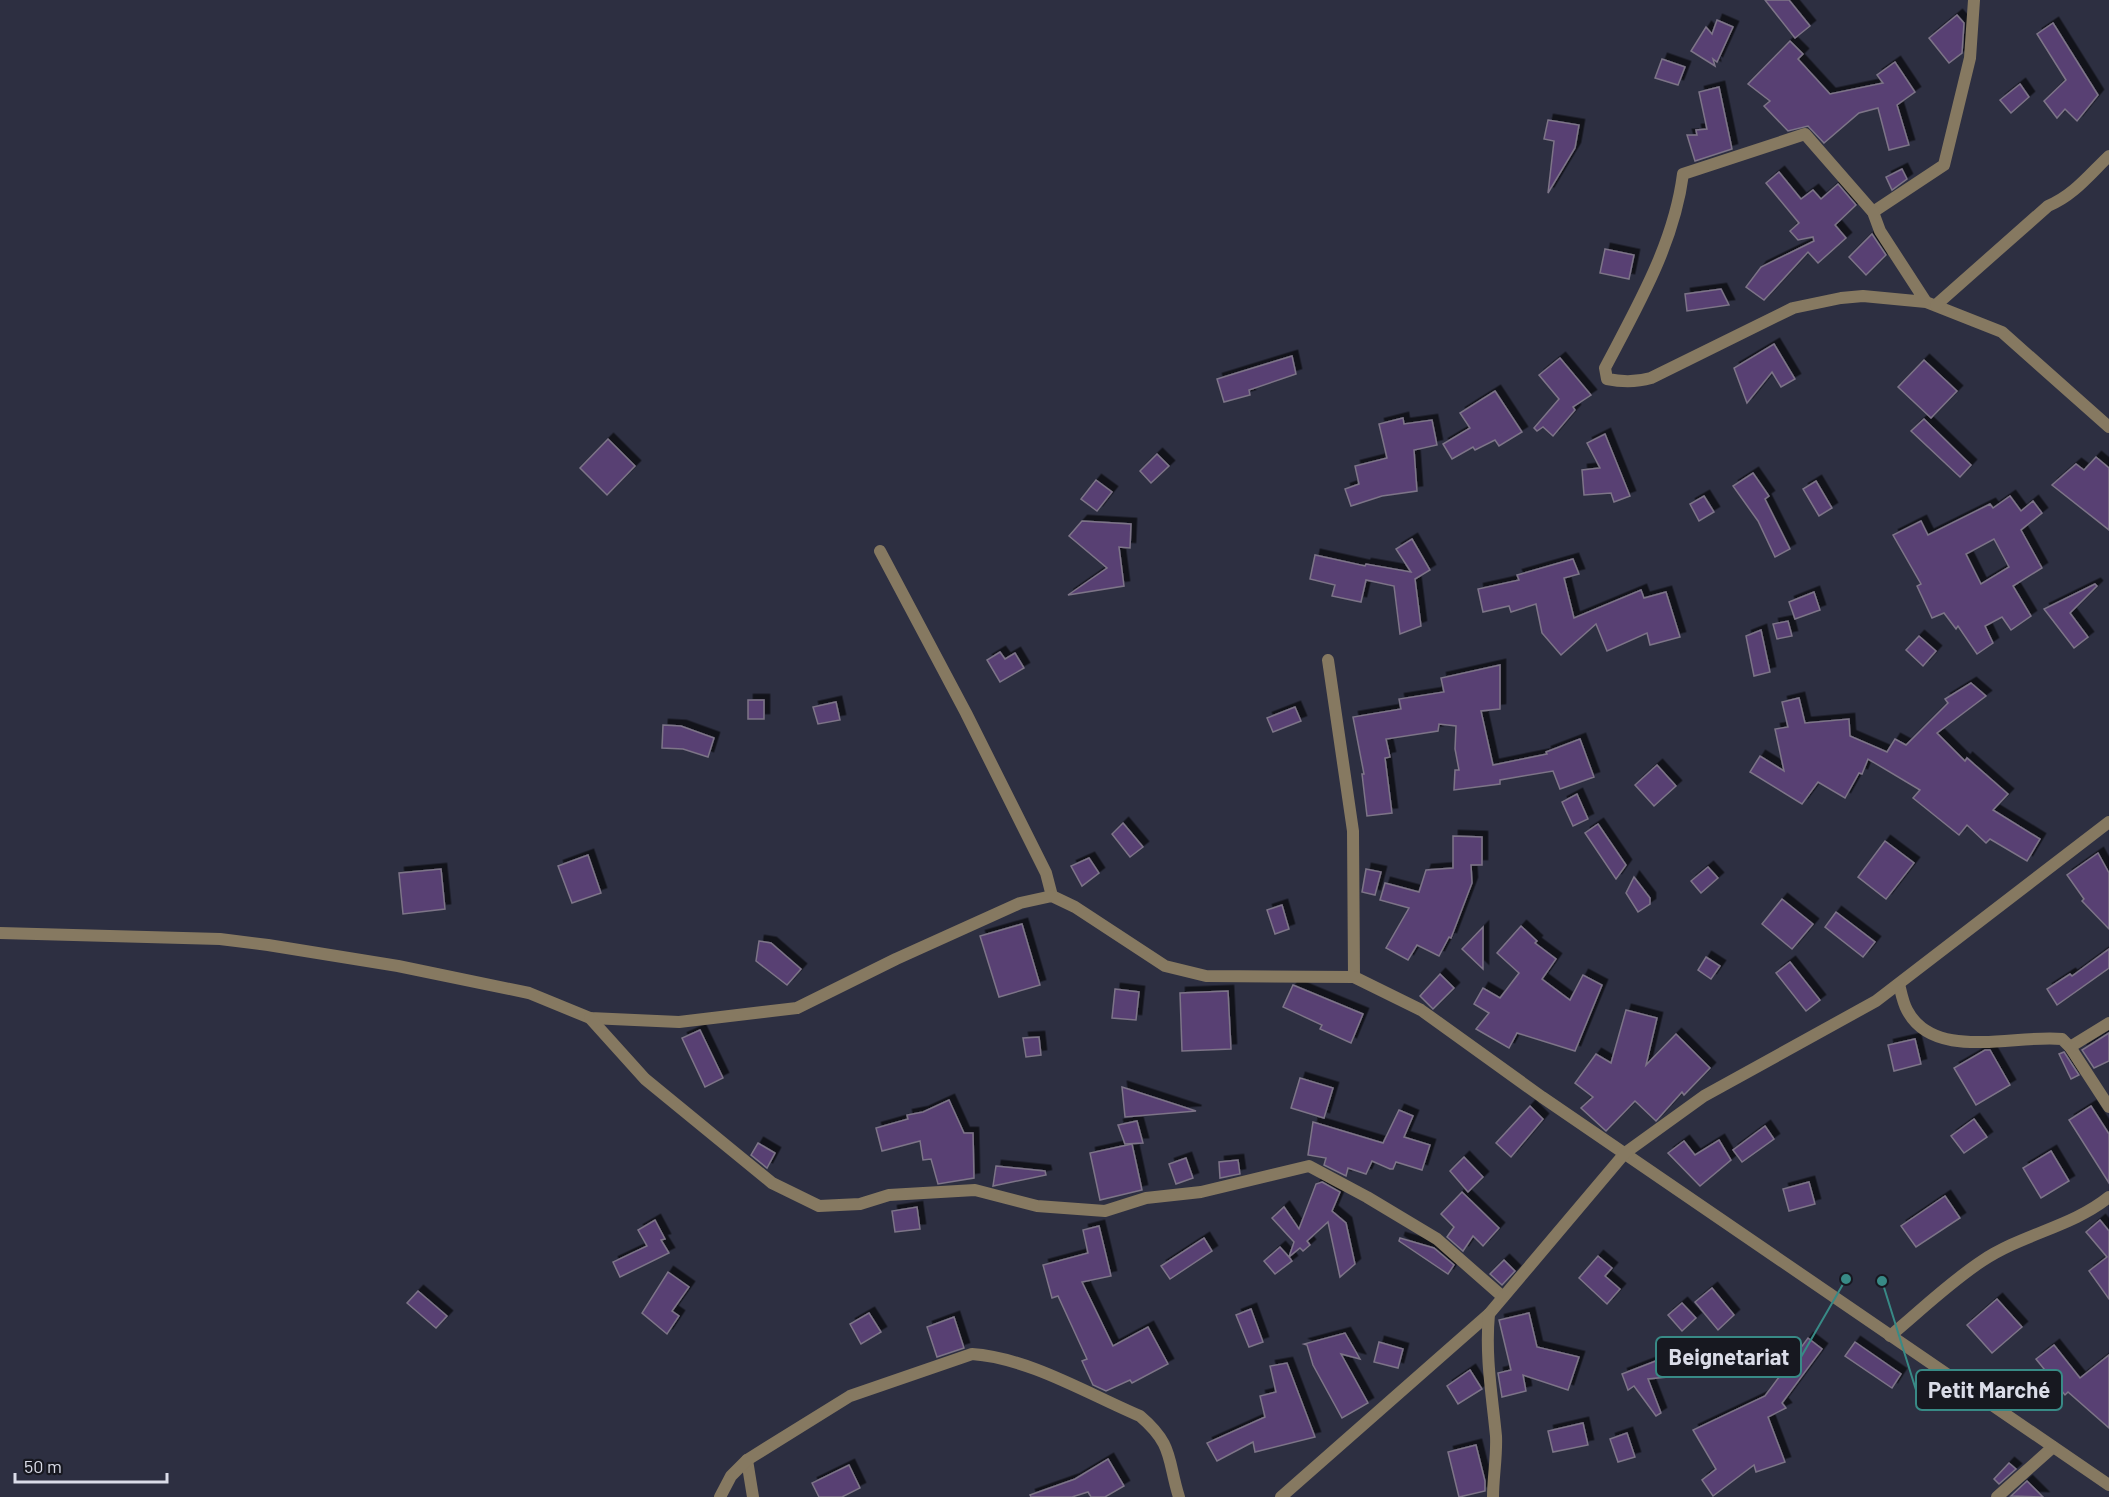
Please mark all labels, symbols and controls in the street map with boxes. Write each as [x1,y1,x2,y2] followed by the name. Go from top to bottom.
[1656,1337,1801,1377] callout: Beignetariat
[1669,1343,1789,1369] text: Beignetariat
[1916,1370,2062,1410] callout: Petit Marché
[1928,1376,2050,1402] text: Petit Marché
[15,1446,166,1484] scale bar
[24,1455,62,1477] text: 50 m

